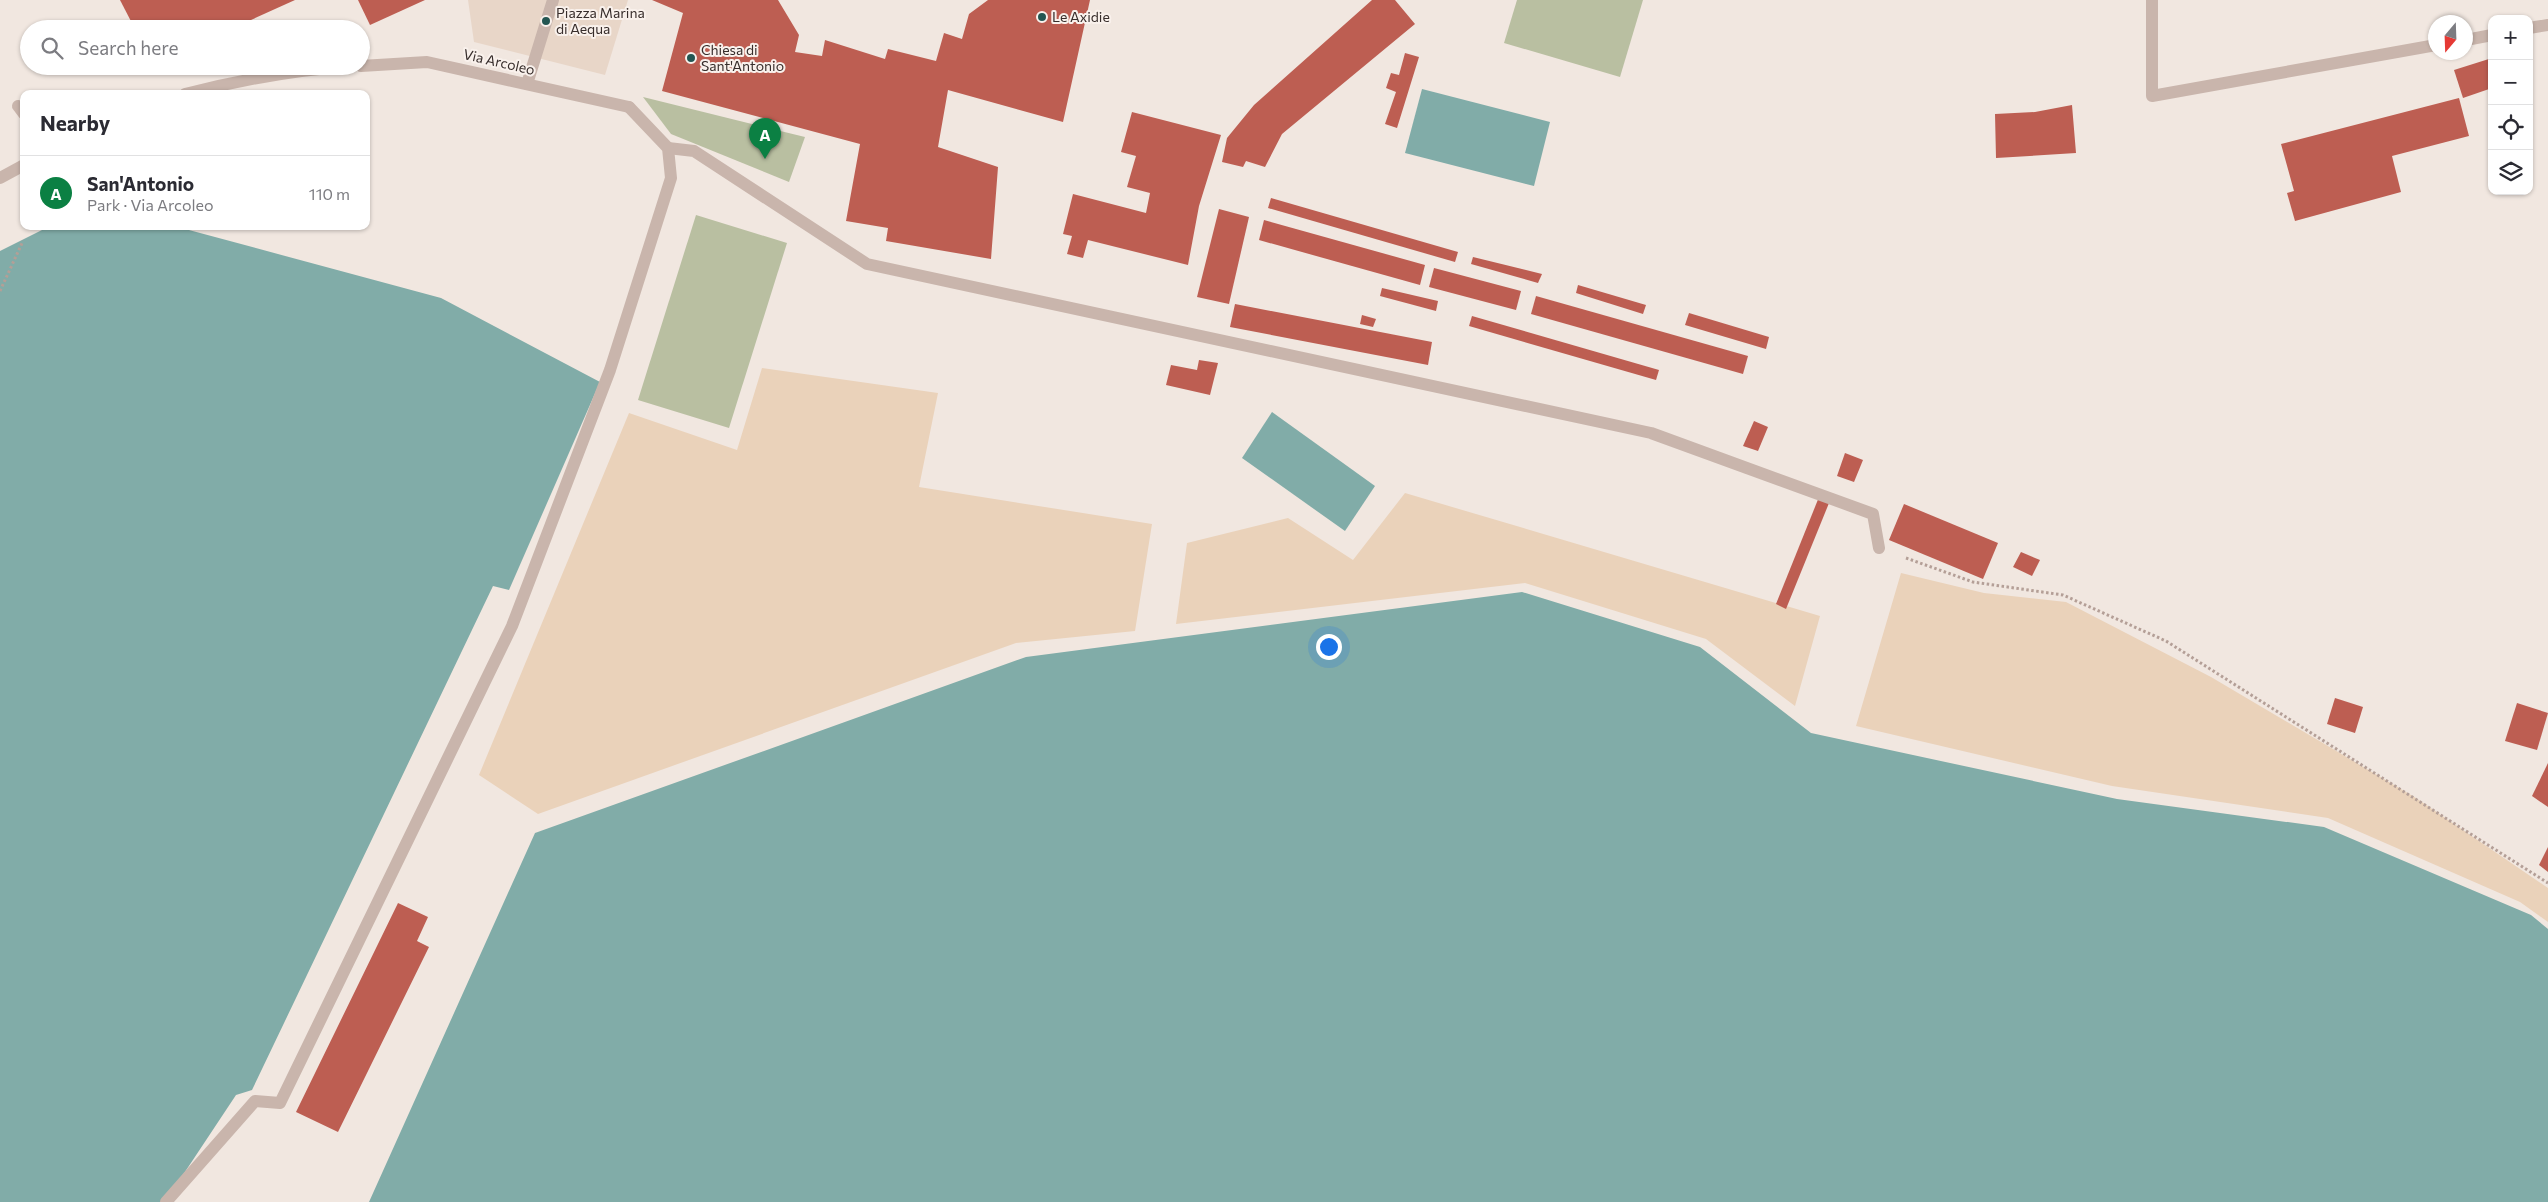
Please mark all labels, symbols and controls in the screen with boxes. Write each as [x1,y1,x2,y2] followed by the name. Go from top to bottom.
[556,4,645,37] place label: Piazza Marina di Aequa
[1052,8,1110,25] place label: Le Axidie
[1036,11,1048,23] marker: Le Axidie
[540,15,552,27] marker: Piazza Marina di Aequa
[2428,15,2473,60] north arrow
[2488,15,2533,195] map controls
[2488,15,2533,60] button: +
[20,20,370,75] search box
[38,34,66,62] icon: search
[78,36,178,59] text: Search here
[701,41,784,74] place label: Chiesa di Sant'Antonio
[462,45,537,78] street label: Via Arcoleo
[685,52,697,64] marker: Chiesa di Sant'Antonio
[2488,60,2533,105] button: −
[2488,105,2533,150] button: locate
[40,110,110,135] text: Nearby
[749,118,781,159] pin: A
[2488,150,2533,195] button: layers
[87,172,194,195] text: San'Antonio
[50,184,62,203] text: A
[309,184,350,203] text: 110 m
[87,195,214,214] text: Park · Via Arcoleo
[1316,634,1342,660] your location

